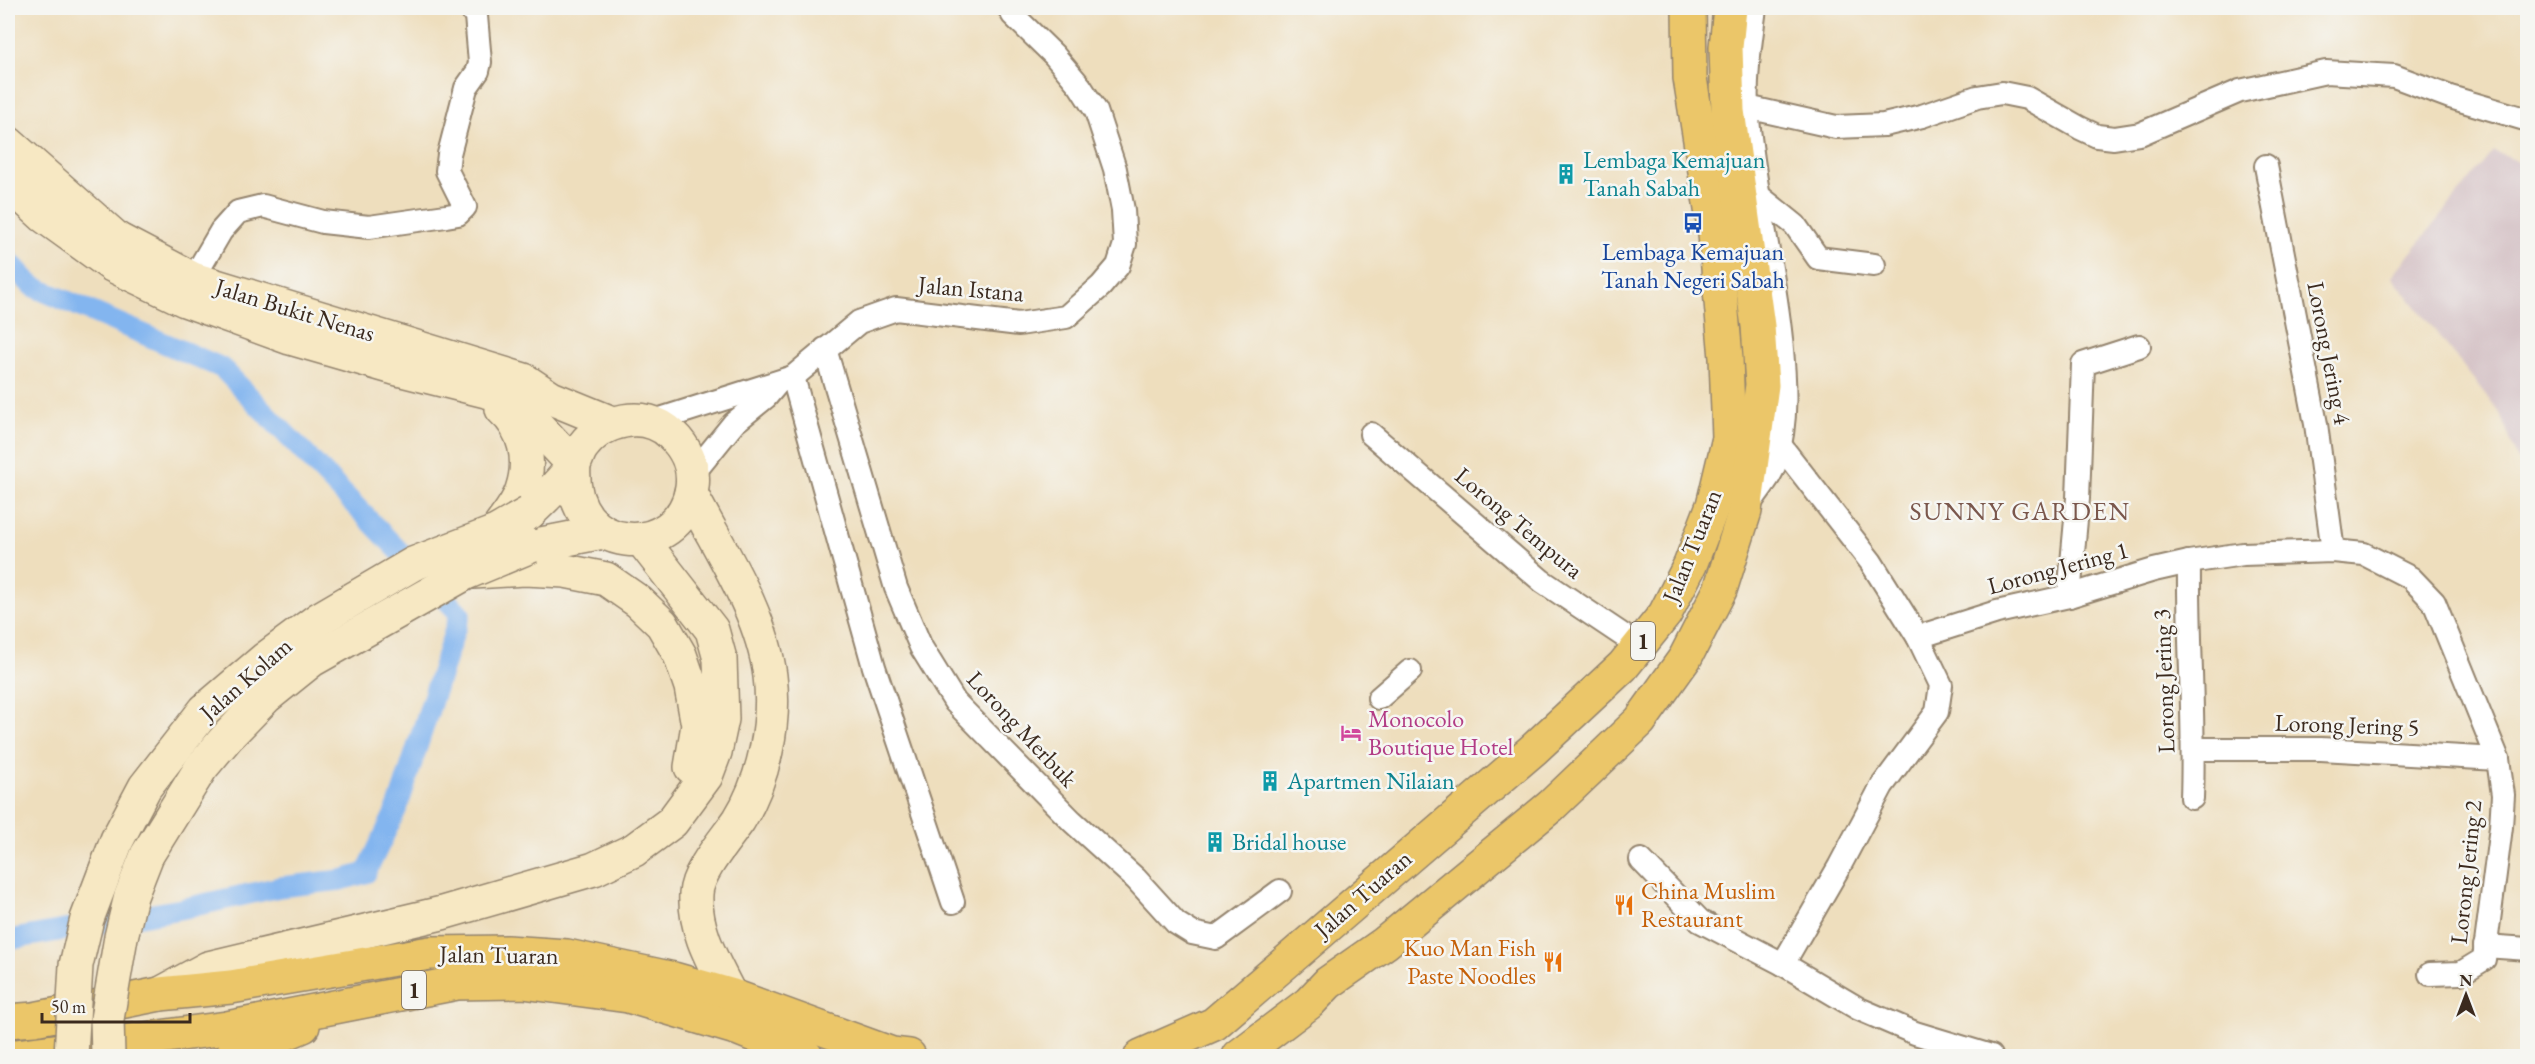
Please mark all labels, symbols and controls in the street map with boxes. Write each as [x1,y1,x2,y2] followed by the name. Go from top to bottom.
[1583,144,1766,203] place label: Lembaga Kemajuan Tanah Sabah
[1554,162,1578,186] building icon: Lembaga Kemajuan Tanah Sabah
[1681,211,1705,235] bus stop icon: Lembaga Kemajuan Tanah Negeri Sabah
[1601,236,1785,295] place label: Lembaga Kemajuan Tanah Negeri Sabah
[915,268,1026,309] street label: Jalan Istana
[210,270,379,348] street label: Jalan Bukit Nenas
[2300,279,2359,427] street label: Lorong Jering 4
[1449,460,1590,586] street label: Lorong Tempura
[1654,484,1728,609] street label: Jalan Tuaran
[1909,494,2131,528] district label: SUNNY GARDEN
[1984,534,2132,601] street label: Lorong Jering 1
[2145,608,2182,754] street label: Lorong Jering 3
[1631,622,1655,660] road number: 1
[192,630,299,729] street label: Jalan Kolam
[960,664,1085,794] street label: Lorong Merbuk
[1368,703,1514,762] place label: Monocolo Boutique Hotel
[2274,706,2420,743] street label: Lorong Jering 5
[1339,721,1363,745] hotel icon: Monocolo Boutique Hotel
[1286,765,1455,796] place label: Apartmen Nilaian
[1258,769,1282,793] building icon: Apartmen Nilaian
[2443,798,2489,945] street label: Lorong Jering 2
[1232,826,1346,857] place label: Bridal house
[1203,830,1227,854] building icon: Bridal house
[1306,843,1418,946] street label: Jalan Tuaran
[1641,875,1776,934] place label: China Muslim Restaurant
[1612,893,1636,917] restaurant icon: China Muslim Restaurant
[1404,932,1536,991] place label: Kuo Man Fish Paste Noodles
[437,938,559,971] street label: Jalan Tuaran
[1541,950,1565,974] restaurant icon: Kuo Man Fish Paste Noodles
[2436,965,2496,1025] north arrow
[2460,970,2473,991] text: N
[402,971,426,1009] road number: 1
[42,986,190,1024] scale bar
[51,995,86,1018] text: 50 m

